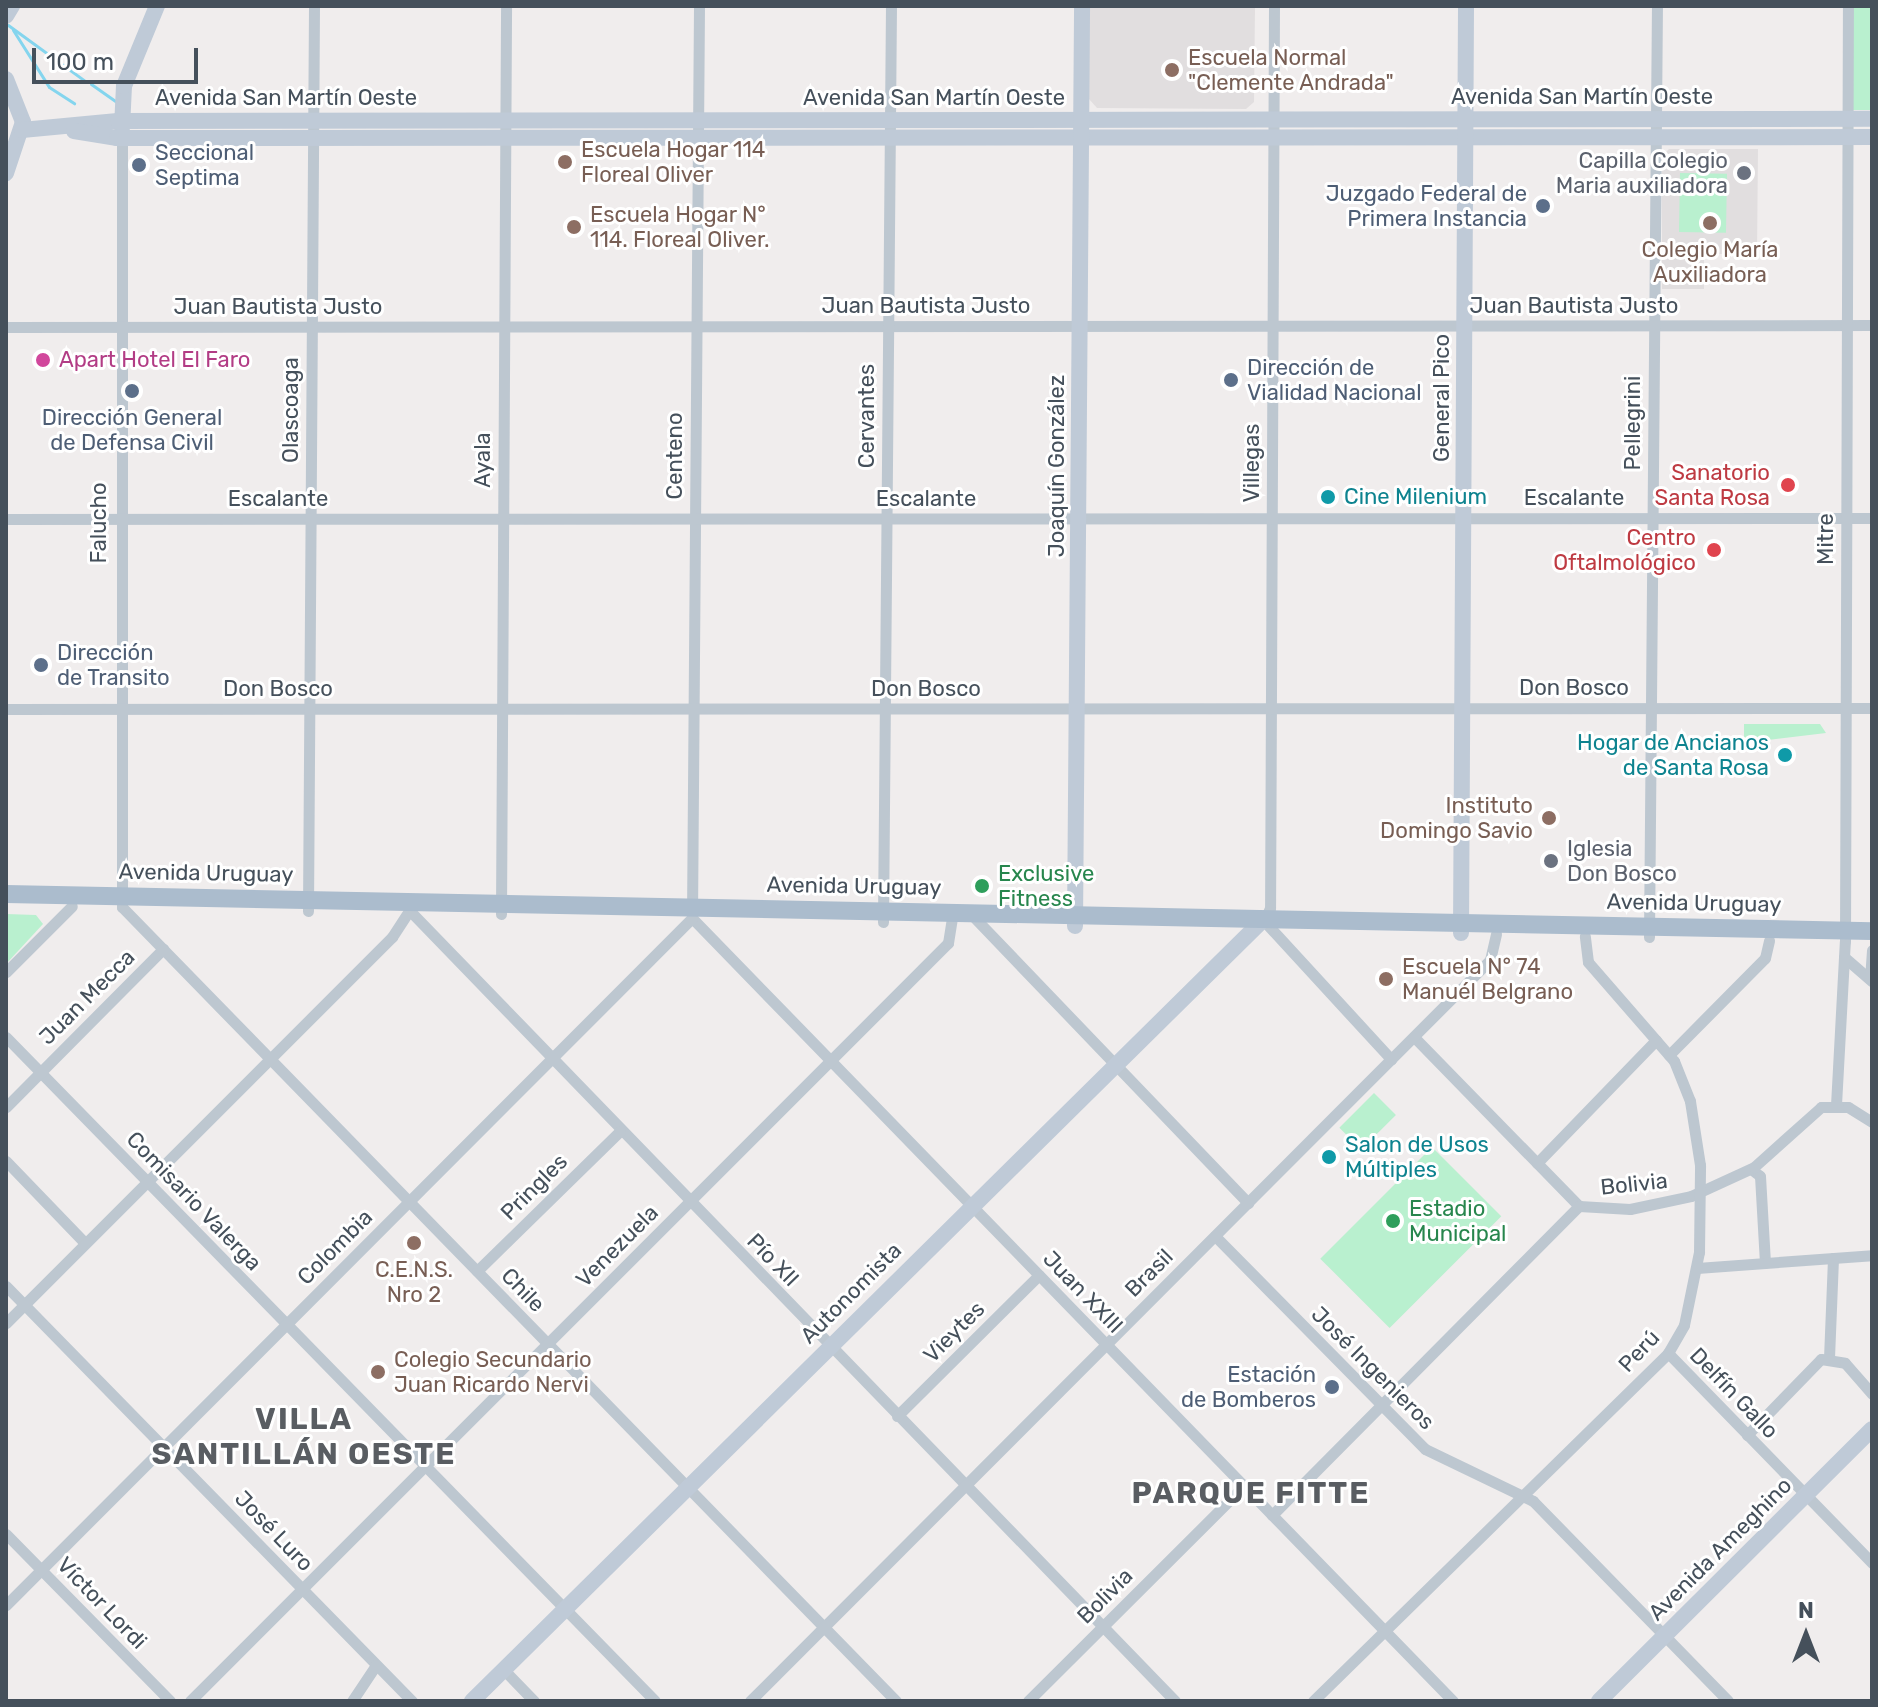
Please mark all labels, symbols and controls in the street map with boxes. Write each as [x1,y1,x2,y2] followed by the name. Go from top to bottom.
[36,32,202,82] scale bar
[1188,44,1394,96] place label: Escuela Normal "Clemente Andrada"
[46,48,114,76] text: 100 m
[1163,61,1181,79] marker: Escuela Normal "Clemente Andrada"
[1451,84,1713,110] street label: Avenida San Martín Oeste
[155,85,417,111] street label: Avenida San Martín Oeste
[803,85,1065,111] street label: Avenida San Martín Oeste
[581,136,766,188] place label: Escuela Hogar 114 Floreal Oliver
[155,139,254,190] place label: Seccional Septima
[1556,147,1728,198] place label: Capilla Colegio Maria auxiliadora
[556,153,574,171] marker: Escuela Hogar 114 Floreal Oliver
[130,156,148,174] marker: Seccional Septima
[1735,164,1753,182] marker: Capilla Colegio Maria auxiliadora
[1326,180,1527,232] place label: Juzgado Federal de Primera Instancia
[1534,197,1552,215] marker: Juzgado Federal de Primera Instancia
[590,201,770,252] place label: Escuela Hogar N° 114. Floreal Oliver.
[1701,214,1719,232] marker: Colegio María Auxiliadora
[565,218,583,236] marker: Escuela Hogar N° 114. Floreal Oliver.
[1642,236,1778,288] place label: Colegio María Auxiliadora
[822,293,1030,319] street label: Juan Bautista Justo
[1470,293,1678,319] street label: Juan Bautista Justo
[174,294,382,320] street label: Juan Bautista Justo
[1429,334,1455,462] street label: General Pico
[59,347,250,373] place label: Apart Hotel El Faro
[34,351,52,369] marker: Apart Hotel El Faro
[1247,354,1422,406] place label: Dirección de Vialidad Nacional
[278,357,304,463] street label: Olascoaga
[854,364,880,468] street label: Cervantes
[1222,371,1240,389] marker: Dirección de Vialidad Nacional
[1044,375,1070,557] street label: Joaquín González
[1620,376,1646,470] street label: Pellegrini
[123,382,141,400] marker: Dirección General de Defensa Civil
[42,404,222,456] place label: Dirección General de Defensa Civil
[662,412,688,500] street label: Centeno
[1239,423,1265,503] street label: Villegas
[470,432,496,488] street label: Ayala
[1655,459,1770,510] place label: Sanatorio Santa Rosa
[1777,474,1799,496] marker: Sanatorio Santa Rosa
[86,482,112,564] street label: Falucho
[1344,484,1487,510] place label: Cine Milenium
[1524,485,1624,511] street label: Escalante
[228,486,328,512] street label: Escalante
[876,486,976,512] street label: Escalante
[1319,488,1337,506] marker: Cine Milenium
[1813,513,1839,565] street label: Mitre
[1553,524,1696,576] place label: Centro Oftalmológico
[1703,539,1725,561] marker: Centro Oftalmológico
[57,639,170,690] place label: Dirección de Transito
[32,656,50,674] marker: Dirección de Transito
[1519,675,1629,701] street label: Don Bosco
[223,676,333,702] street label: Don Bosco
[871,676,981,702] street label: Don Bosco
[1576,729,1769,780] place label: Hogar de Ancianos de Santa Rosa
[1776,746,1794,764] marker: Hogar de Ancianos de Santa Rosa
[1380,792,1533,844] place label: Instituto Domingo Savio
[1540,809,1558,827] marker: Instituto Domingo Savio
[1567,835,1677,886] place label: Iglesia Don Bosco
[1542,852,1560,870] marker: Iglesia Don Bosco
[118,858,294,888] street label: Avenida Uruguay
[998,860,1094,912] place label: Exclusive Fitness
[766,871,942,901] street label: Avenida Uruguay
[973,877,991,895] marker: Exclusive Fitness
[1606,888,1782,918] street label: Avenida Uruguay
[34,944,140,1050] street label: Juan Mecca
[1402,953,1573,1004] place label: Escuela N° 74 Manuél Belgrano
[1377,970,1395,988] marker: Escuela N° 74 Manuél Belgrano
[121,1126,267,1276] street label: Comisario Valerga
[1345,1131,1489,1182] place label: Salon de Usos Múltiples
[495,1148,573,1226] street label: Pringles
[1320,1148,1338,1166] marker: Salon de Usos Múltiples
[1599,1167,1669,1201] street label: Bolivia
[1409,1195,1506,1246] place label: Estadio Municipal
[570,1199,664,1293] street label: Venezuela
[292,1204,378,1290] street label: Colombia
[1384,1212,1402,1230] marker: Estadio Municipal
[741,1228,805,1292] street label: Pío XII
[405,1234,423,1252] marker: C.E.N.S. Nro 2
[795,1237,907,1349] street label: Autonomista
[1120,1244,1178,1302] street label: Brasil
[1037,1245,1129,1339] street label: Juan XXIII
[375,1256,453,1308] place label: C.E.N.S. Nro 2
[496,1262,550,1318] street label: Chile
[918,1296,990,1368] street label: Vieytes
[1306,1301,1440,1435] street label: José Ingenieros
[1613,1324,1665,1378] street label: Perú
[1684,1342,1784,1444] street label: Delfín Gallo
[394,1346,592,1398] place label: Colegio Secundario Juan Ricardo Nervi
[1181,1361,1316,1412] place label: Estación de Bomberos
[369,1363,387,1381] marker: Colegio Secundario Juan Ricardo Nervi
[1323,1378,1341,1396] marker: Estación de Bomberos
[152,1401,456,1472] district label: VILLA SANTILLÁN OESTE
[1643,1472,1797,1626] street label: Avenida Ameghino
[1132,1475,1370,1511] district label: PARQUE FITTE
[229,1485,319,1577] street label: José Luro
[51,1551,153,1655] street label: Víctor Lordi
[1072,1563,1138,1629] street label: Bolivia
[1766,1595,1846,1675] north arrow
[1798,1597,1814,1624] text: N

